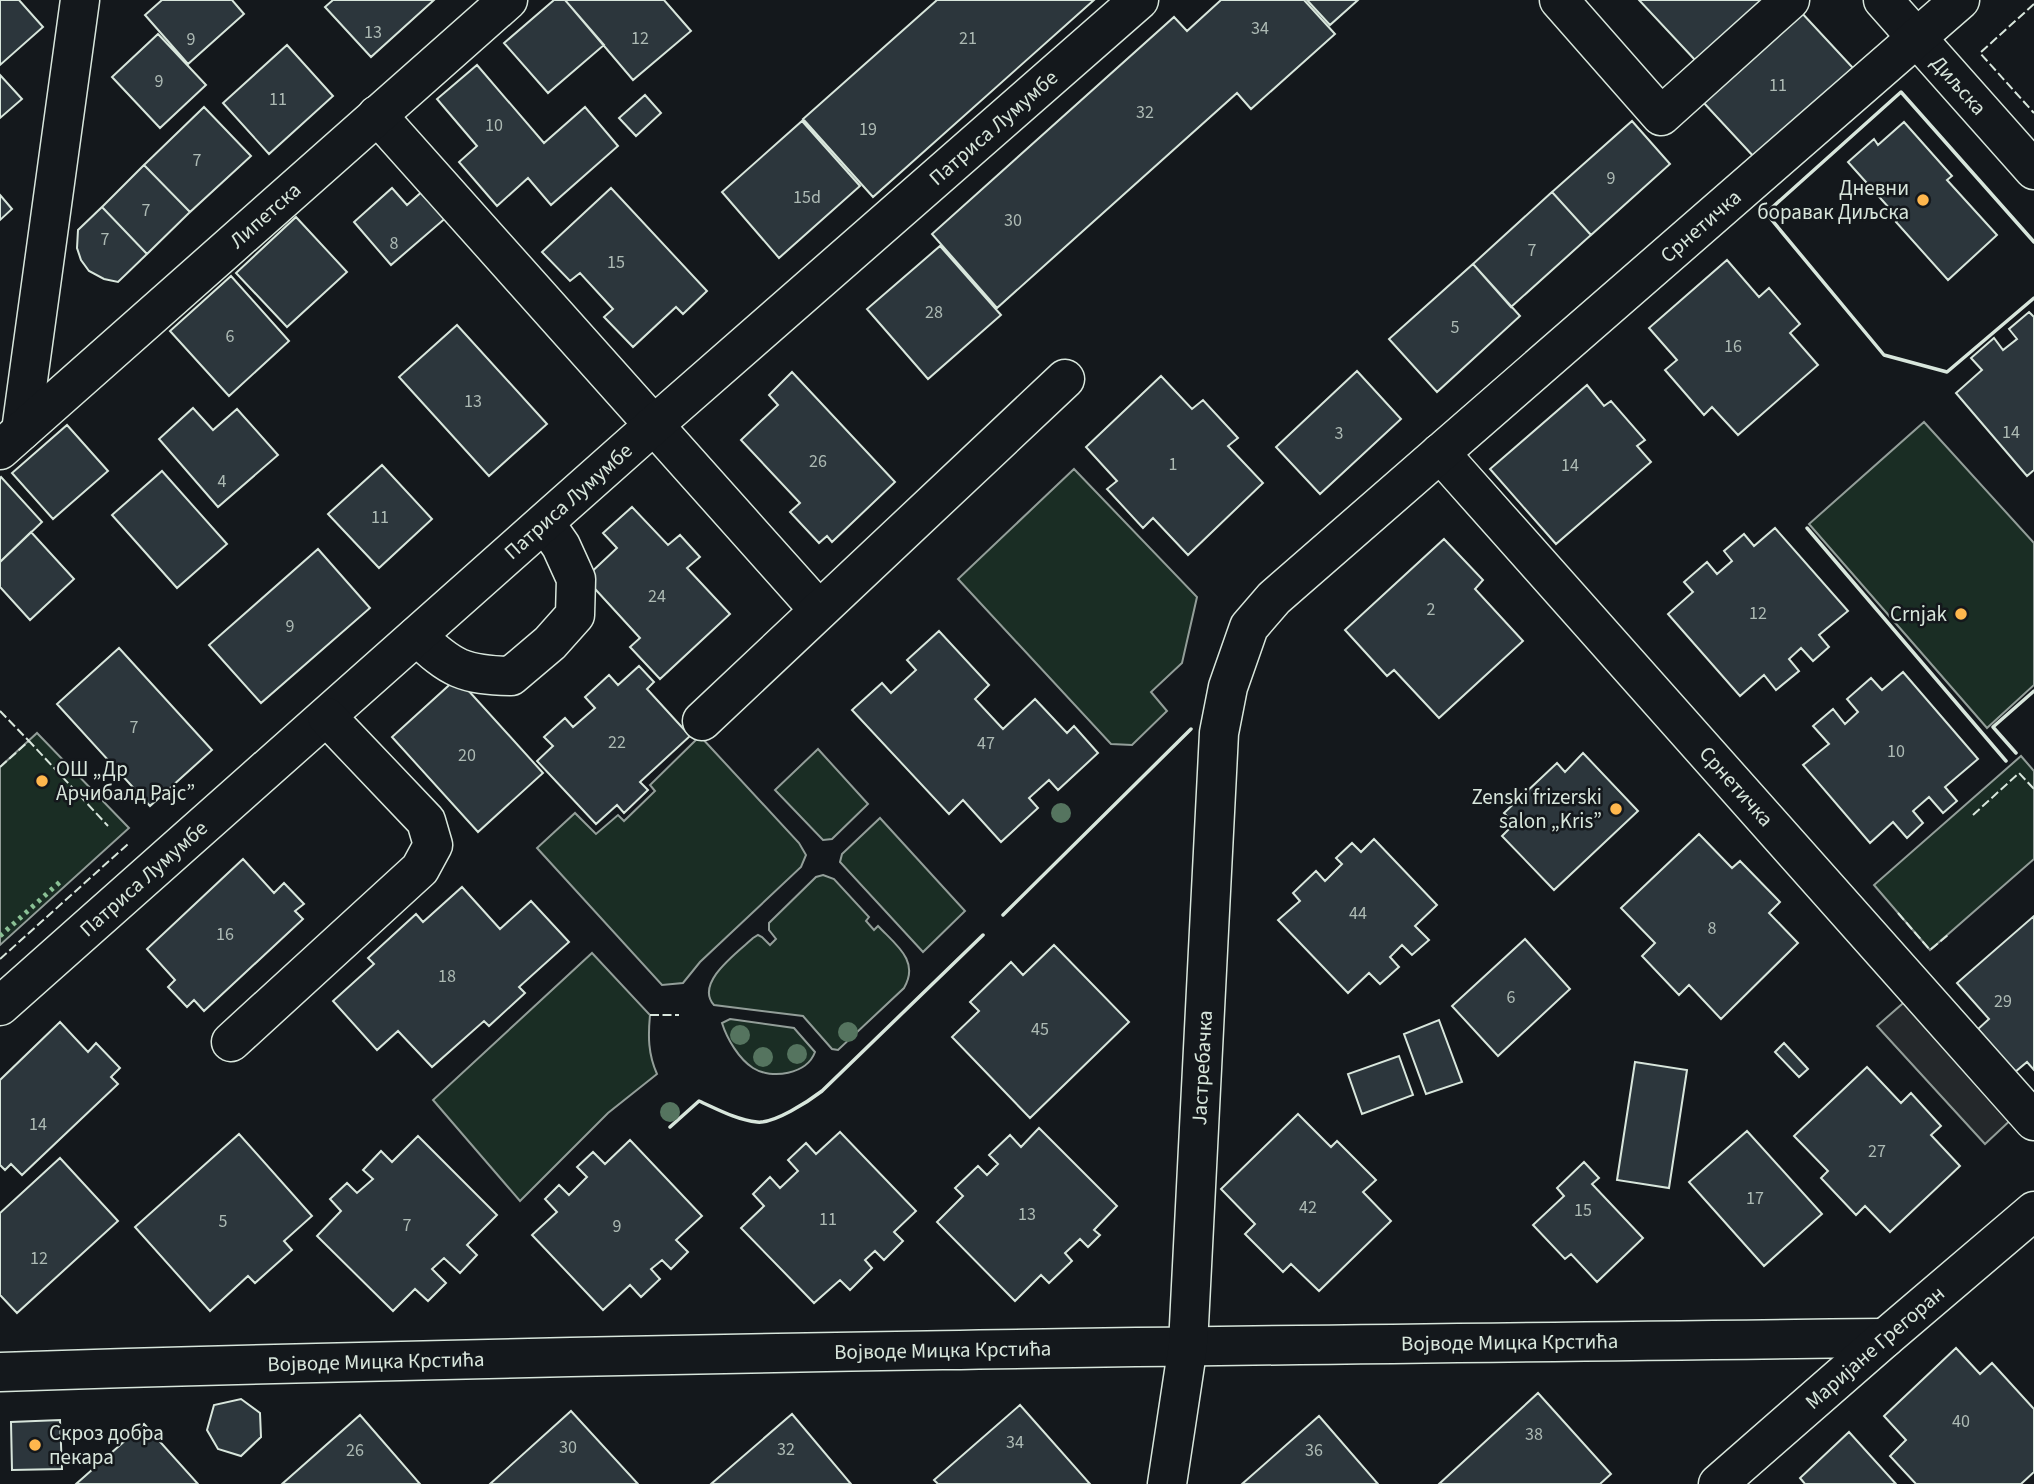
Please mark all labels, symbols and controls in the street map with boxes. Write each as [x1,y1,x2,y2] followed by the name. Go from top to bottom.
[1251,16,1269,41] house number: 34
[364,20,382,45] house number: 13
[631,26,649,51] house number: 12
[959,26,977,51] house number: 21
[187,27,196,52] house number: 9
[1924,49,1994,122] street label: Диљска
[922,63,1064,192] street label: Патриса Лумумбе
[155,69,164,94] house number: 9
[1769,73,1787,98] house number: 11
[269,87,287,112] house number: 11
[1136,100,1154,125] house number: 32
[485,113,503,138] house number: 10
[859,117,877,142] house number: 19
[193,148,202,173] house number: 7
[1607,166,1616,191] house number: 9
[1757,173,1909,227] place label: Дневни боравак Диљска
[223,175,307,255] street label: Липетска
[1653,182,1748,270] street label: Срнетичка
[793,185,821,210] house number: 15d
[1915,192,1931,208] marker: Дневни боравак Диљска
[142,198,151,223] house number: 7
[1004,208,1022,233] house number: 30
[101,227,110,252] house number: 7
[390,231,399,256] house number: 8
[1528,238,1537,263] house number: 7
[607,250,625,275] house number: 15
[925,300,943,325] house number: 28
[1451,315,1460,340] house number: 5
[226,324,235,349] house number: 6
[1724,334,1742,359] house number: 16
[464,389,482,414] house number: 13
[2002,420,2020,445] house number: 14
[1335,421,1344,446] house number: 3
[497,436,639,566] street label: Патриса Лумумбе
[809,449,827,474] house number: 26
[1169,452,1177,477] house number: 1
[1561,453,1579,478] house number: 14
[218,469,227,494] house number: 4
[371,505,389,530] house number: 11
[648,584,666,609] house number: 24
[1427,597,1436,622] house number: 2
[1890,599,1948,629] place label: Crnjak
[1749,601,1767,626] house number: 12
[1953,606,1969,622] marker: Crnjak
[286,614,295,639] house number: 9
[130,715,139,740] house number: 7
[608,730,626,755] house number: 22
[977,731,995,756] house number: 47
[1692,739,1780,833] street label: Срнетичка
[1887,739,1905,764] house number: 10
[458,743,476,768] house number: 20
[56,754,195,808] place label: ОШ „Др Арчибалд Рајс”
[34,773,50,789] marker: ОШ „Др Арчибалд Рајс”
[1471,782,1602,836] place label: Zenski frizerski salon „Kris”
[1608,801,1624,817] marker: Zenski frizerski salon „Kris”
[73,813,214,944] street label: Патриса Лумумбе
[1349,901,1367,926] house number: 44
[1708,916,1717,941] house number: 8
[216,922,234,947] house number: 16
[438,964,456,989] house number: 18
[1507,985,1516,1010] house number: 6
[1994,989,2012,1014] house number: 29
[1184,1010,1220,1126] street label: Јастребачка
[1031,1017,1049,1042] house number: 45
[29,1112,47,1137] house number: 14
[1868,1139,1886,1164] house number: 27
[1746,1186,1764,1211] house number: 17
[1299,1195,1317,1220] house number: 42
[1574,1198,1592,1223] house number: 15
[1018,1202,1036,1227] house number: 13
[819,1207,837,1232] house number: 11
[219,1209,228,1234] house number: 5
[403,1213,412,1238] house number: 7
[613,1214,622,1239] house number: 9
[30,1246,48,1271] house number: 12
[1799,1279,1951,1416] street label: Маријане Грегоран
[1401,1326,1618,1359] street label: Војводе Мицка Крстића
[834,1333,1052,1367] street label: Војводе Мицка Крстића
[267,1344,485,1379] street label: Војводе Мицка Крстића
[1952,1409,1970,1434] house number: 40
[49,1418,164,1472] place label: Скроз добра пекара
[1525,1422,1543,1447] house number: 38
[1006,1430,1024,1455] house number: 34
[559,1435,577,1460] house number: 30
[27,1437,43,1453] marker: Скроз добра пекара
[777,1437,795,1462] house number: 32
[346,1438,364,1463] house number: 26
[1305,1438,1323,1463] house number: 36

